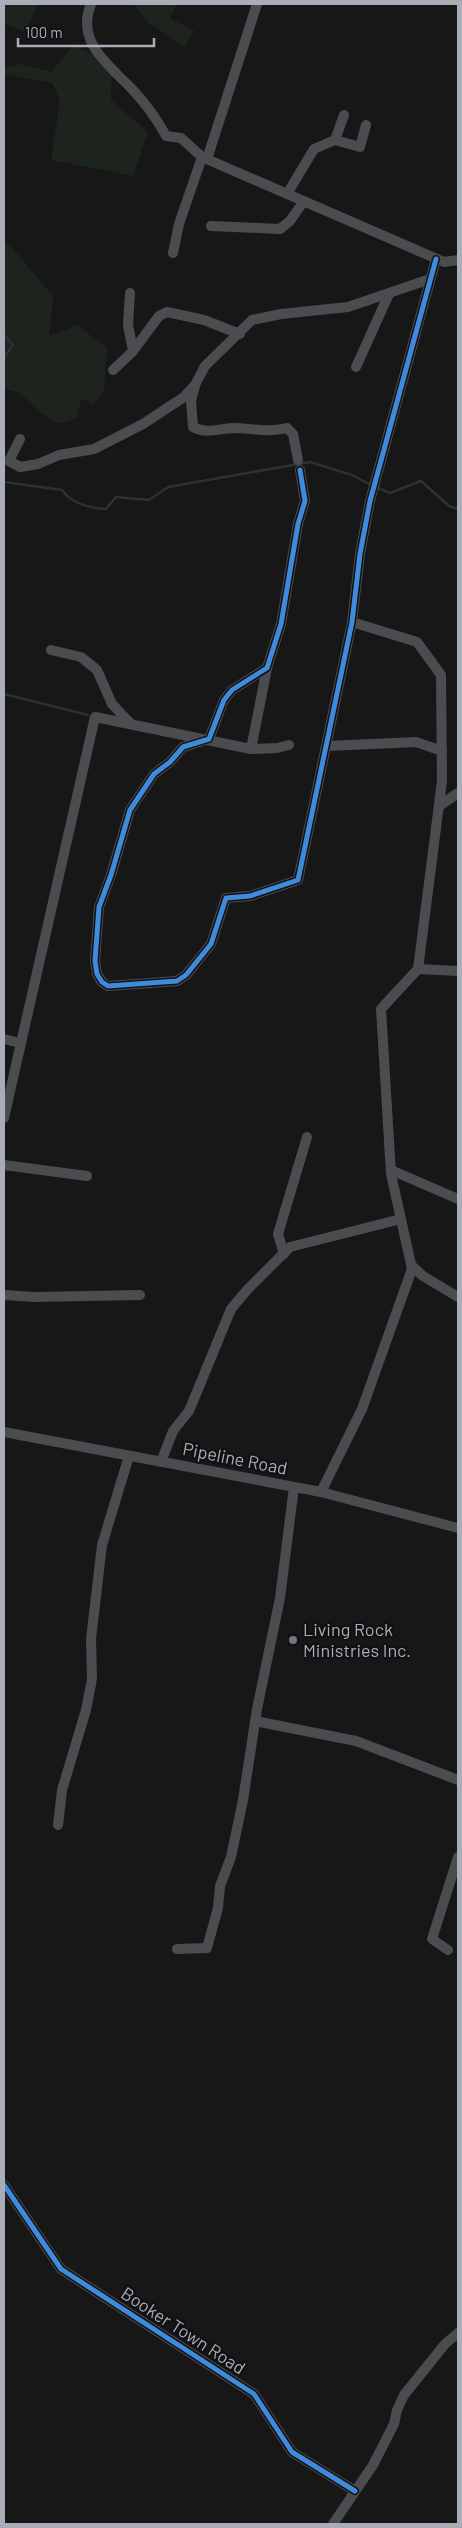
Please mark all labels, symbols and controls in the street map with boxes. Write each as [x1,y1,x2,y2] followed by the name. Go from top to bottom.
[18,15,154,47] scale bar
[25,23,63,41] text: 100 m
[181,1437,289,1479] street label: Pipeline Road
[303,1618,411,1661] place label: Living Rock Ministries Inc.
[287,1634,299,1646] marker: Living Rock Ministries Inc.
[117,2282,250,2379] street label: Booker Town Road

